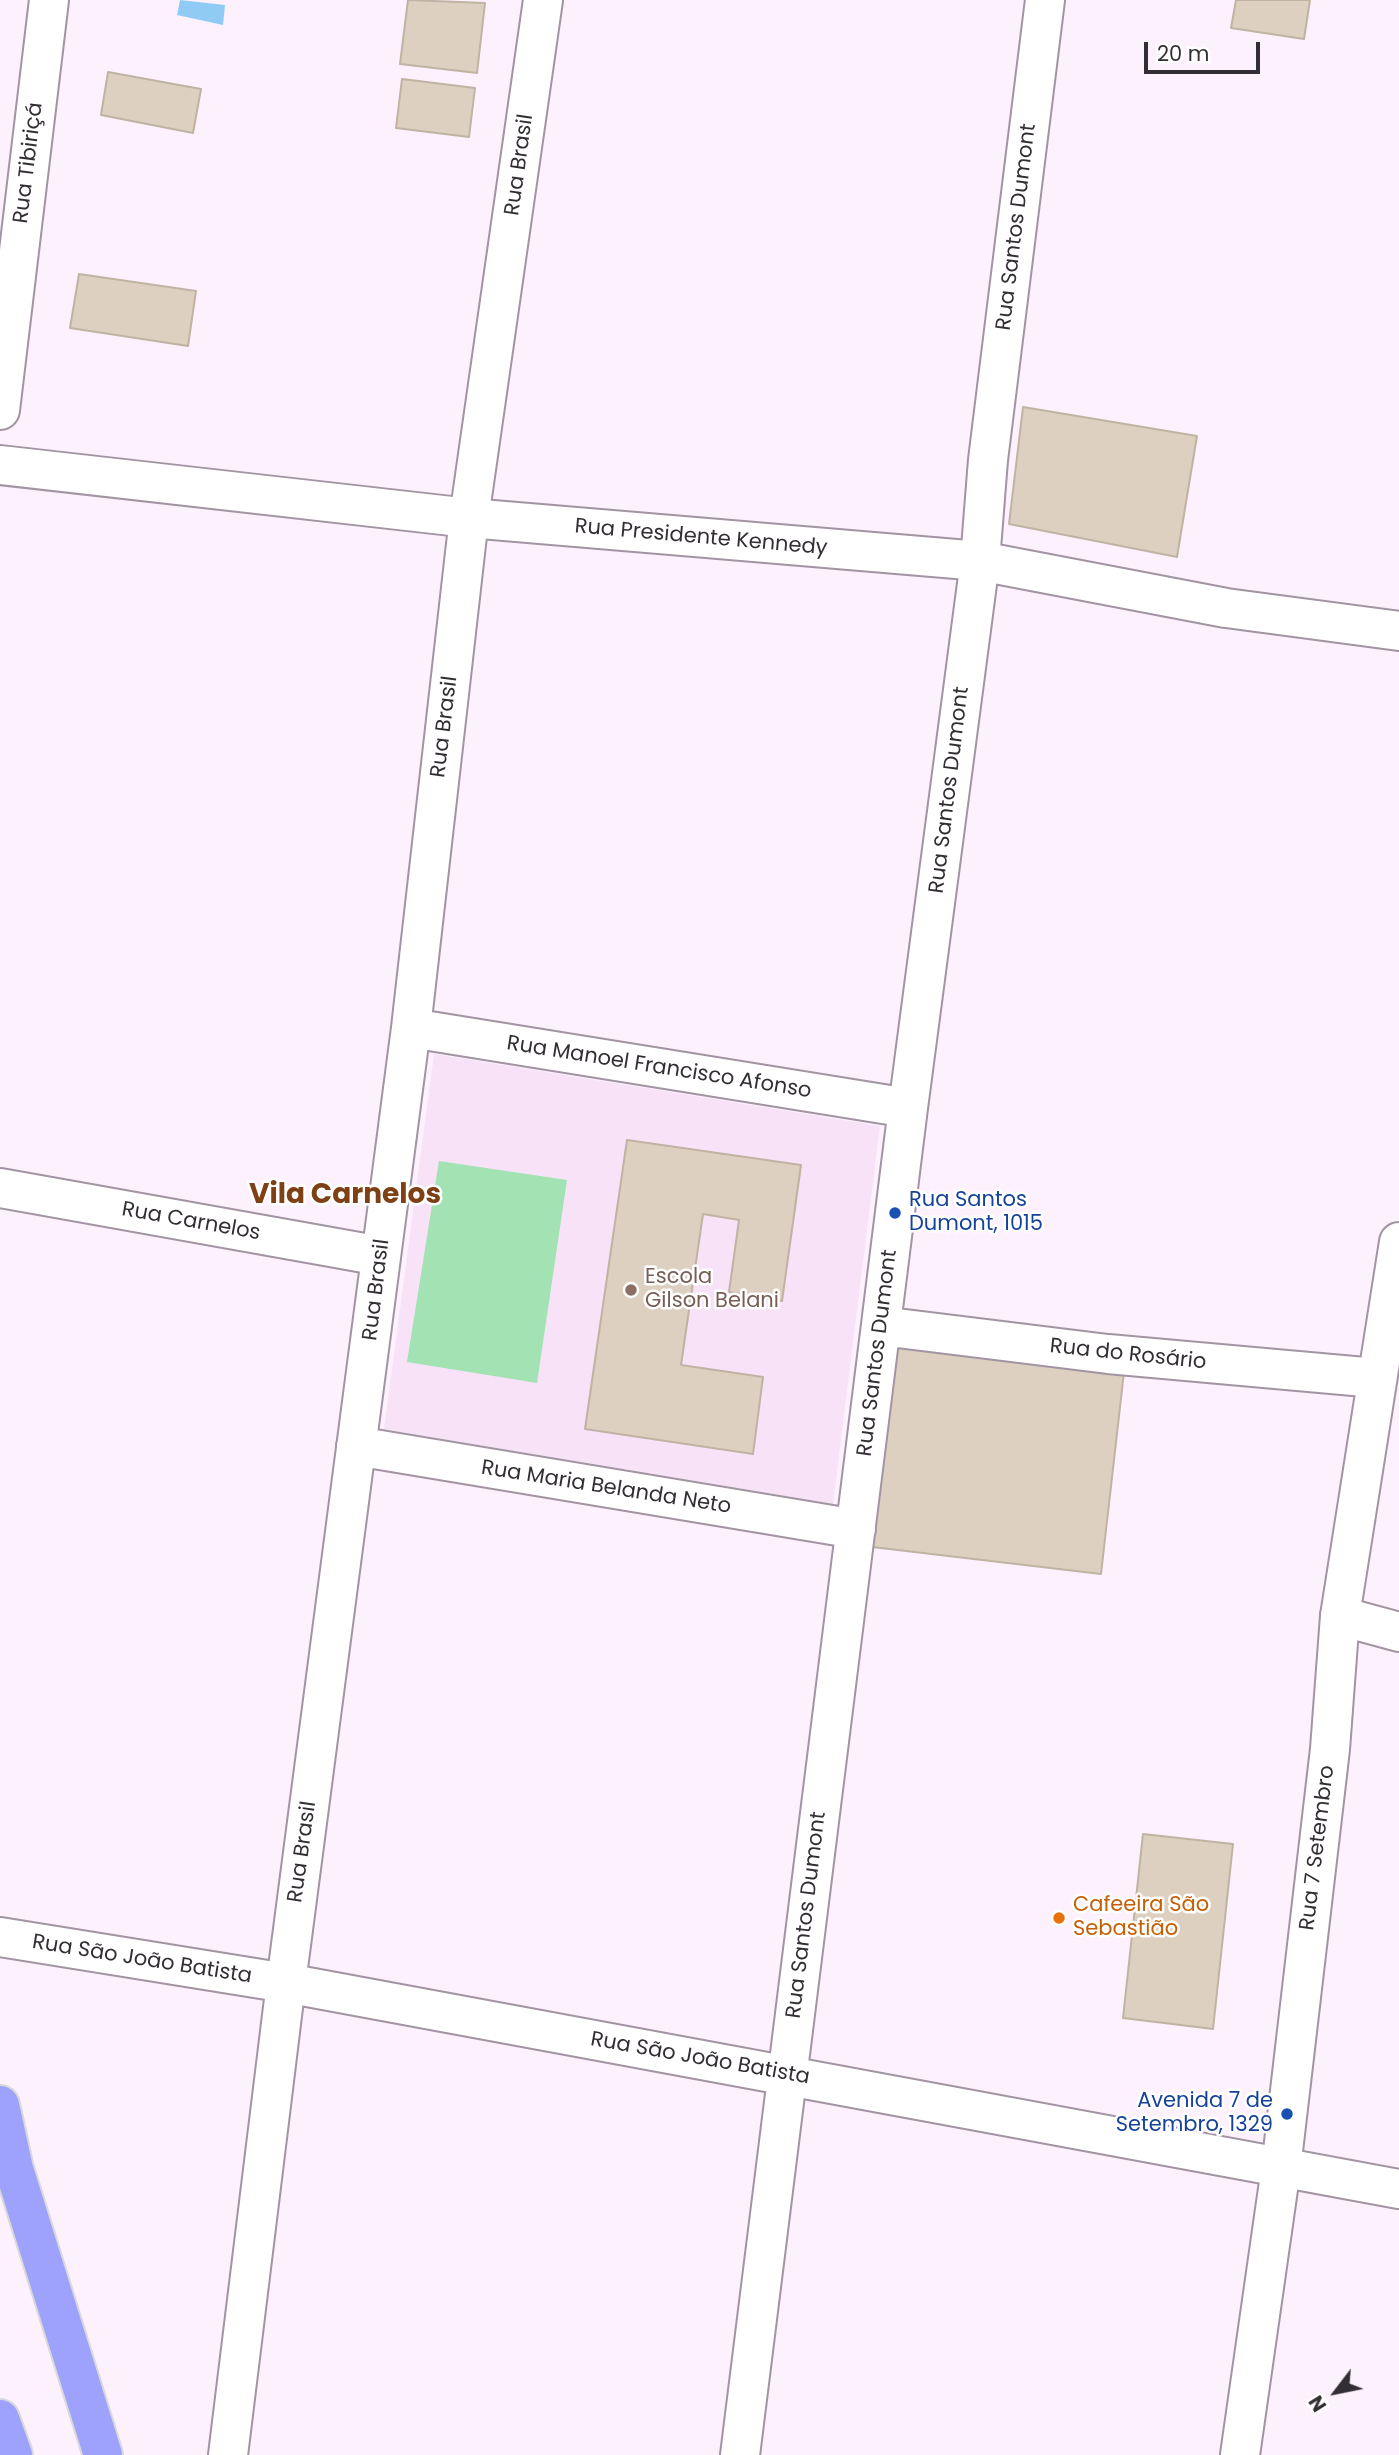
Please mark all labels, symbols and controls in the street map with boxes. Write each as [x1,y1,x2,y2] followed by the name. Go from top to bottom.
[1147,28,1262,72] scale bar
[1157,39,1210,68] text: 20 m
[9,101,49,225] street label: Rua Tibiriçá
[500,113,540,217] street label: Rua Brasil
[992,122,1042,332] street label: Rua Santos Dumont
[574,514,828,562] street label: Rua Presidente Kennedy
[426,675,464,779] street label: Rua Brasil
[925,685,975,895] street label: Rua Santos Dumont
[505,1031,813,1105] street label: Rua Manoel Francisco Afonso
[249,1179,441,1213] district label: Vila Carnelos
[909,1188,1043,1238] place label: Rua Santos Dumont, 1015
[120,1197,262,1247] street label: Rua Carnelos
[887,1205,903,1221] marker: Rua Santos Dumont, 1015
[358,1238,396,1342] street label: Rua Brasil
[853,1248,903,1458] street label: Rua Santos Dumont
[645,1265,779,1315] place label: Escola Gilson Belani
[623,1282,639,1298] marker: Escola Gilson Belani
[1049,1334,1207,1376] street label: Rua do Rosário
[479,1456,733,1520] street label: Rua Maria Belanda Neto
[1295,1764,1341,1932] street label: Rua 7 Setembro
[283,1800,323,1904] street label: Rua Brasil
[782,1810,832,2020] street label: Rua Santos Dumont
[1073,1893,1209,1943] place label: Cafeeira São Sebastião
[1051,1910,1067,1926] marker: Cafeeira São Sebastião
[30,1930,254,1990] street label: Rua São João Batista
[588,2027,812,2091] street label: Rua São João Batista
[1116,2089,1273,2139] place label: Avenida 7 de Setembro, 1329
[1279,2106,1295,2122] marker: Avenida 7 de Setembro, 1329
[1301,2357,1371,2427] north arrow
[1303,2390,1333,2417] text: N

